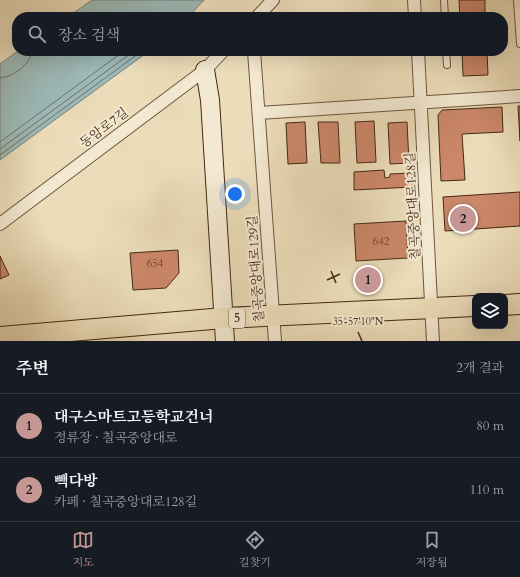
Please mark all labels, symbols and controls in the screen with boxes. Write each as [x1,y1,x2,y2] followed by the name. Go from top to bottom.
[12,12,508,56] search box
[26,23,48,45] icon: search
[58,25,120,45] text: 장소 검색
[76,104,132,152] street label: 동암로7길
[401,152,425,260] street label: 칠곡중앙대로128길
[225,184,245,204] your location
[450,204,476,234] pin: 2
[243,215,269,323] street label: 칠곡중앙대로129길
[373,234,390,249] house number: 642
[147,256,164,271] house number: 654
[355,265,381,295] pin: 1
[472,293,508,329] map controls
[472,293,508,329] button: layers
[229,308,245,328] road number: 5
[333,315,384,329] text: 35°57'10"N
[16,357,49,380] text: 주변
[456,359,504,377] text: 2개 결과
[54,407,213,427] text: 대구스마트고등학교건너
[26,417,32,435] text: 1
[476,417,504,435] text: 80 m
[54,429,177,447] text: 정류장 · 칠곡중앙대로
[54,471,97,491] text: 빽다방
[26,481,32,499] text: 2
[470,481,504,499] text: 110 m
[54,493,197,511] text: 카페 · 칠곡중앙대로128길
[72,529,94,570] tab: 지도
[239,529,271,570] tab: 길찾기
[416,529,448,570] tab: 저장됨

